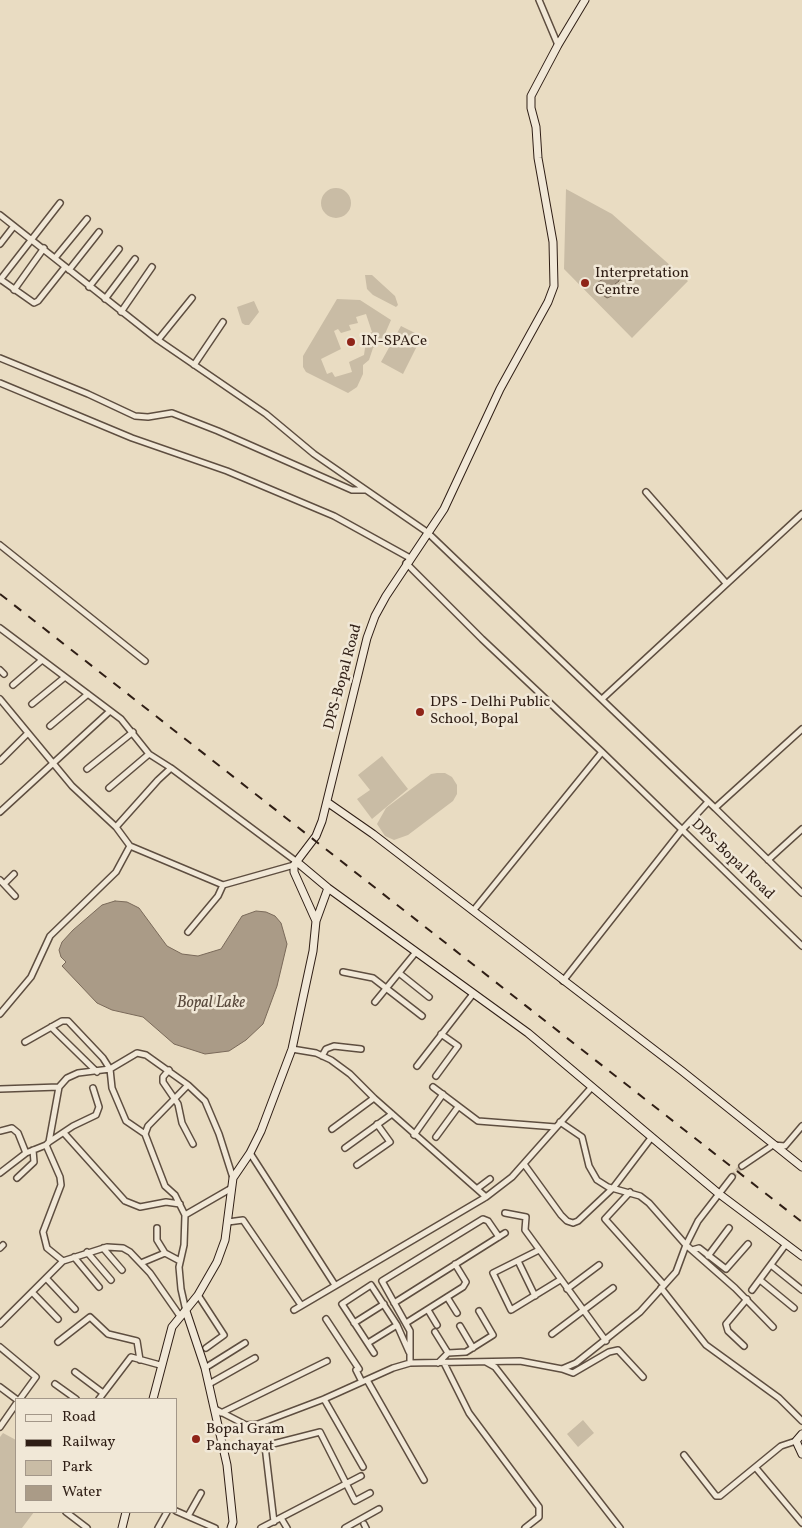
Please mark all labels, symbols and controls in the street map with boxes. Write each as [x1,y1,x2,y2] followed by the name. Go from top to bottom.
[595,265,689,300] place label: Interpretation Centre
[579,277,591,289] marker: Interpretation Centre
[361,333,427,351] place label: IN-SPACe
[345,336,357,348] marker: IN-SPACe
[321,622,367,732] street label: DPS-Bopal Road
[430,694,550,729] place label: DPS - Delhi Public School, Bopal
[414,706,426,718] marker: DPS - Delhi Public School, Bopal
[687,816,777,904] street label: DPS-Bopal Road
[177,994,245,1014] water label: Bopal Lake
[15,1398,178,1513] legend
[62,1407,96,1428] text: Road
[206,1421,285,1456] place label: Bopal Gram Panchayat
[62,1432,115,1453] text: Railway
[190,1433,202,1445] marker: Bopal Gram Panchayat
[62,1457,93,1478] text: Park
[62,1482,102,1503] text: Water

